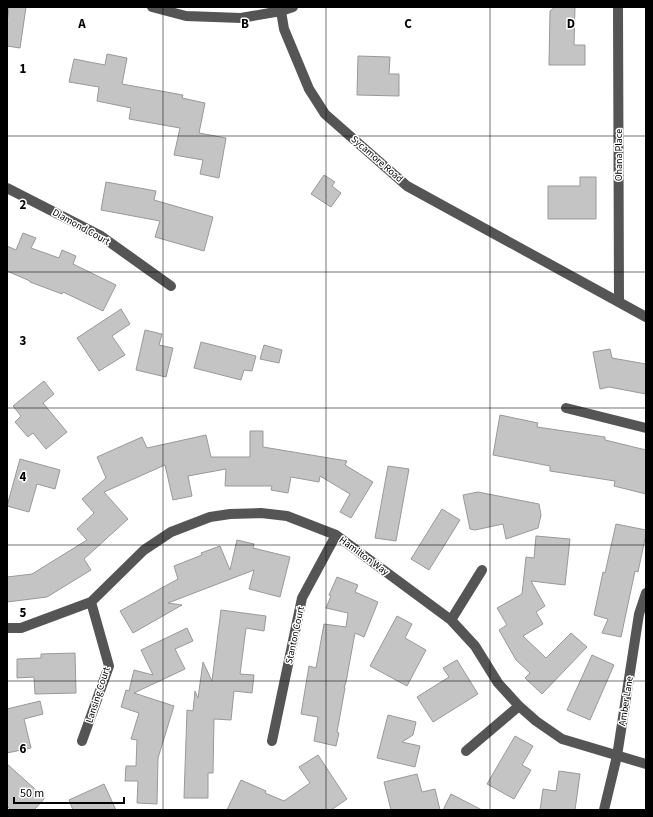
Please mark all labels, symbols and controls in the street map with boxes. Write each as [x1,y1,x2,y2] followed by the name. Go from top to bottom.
[77,15,86,33] text: A
[241,15,249,33] text: B
[404,15,412,33] text: C
[567,15,575,33] text: D
[20,60,27,78] text: 1
[612,129,626,181] street label: Ohana Place
[348,132,406,186] street label: Sycamore Road
[20,196,27,214] text: 2
[50,205,113,249] street label: Diamond Court
[20,332,27,350] text: 3
[20,468,27,486] text: 4
[336,533,392,579] street label: Hamilton Way
[20,604,27,622] text: 5
[282,604,308,665] street label: Stanton Court
[82,665,114,725] street label: Lansing Court
[615,675,637,727] street label: Amber Lane
[20,740,27,758] text: 6
[14,779,124,805] scale bar
[20,785,44,802] text: 50 m

